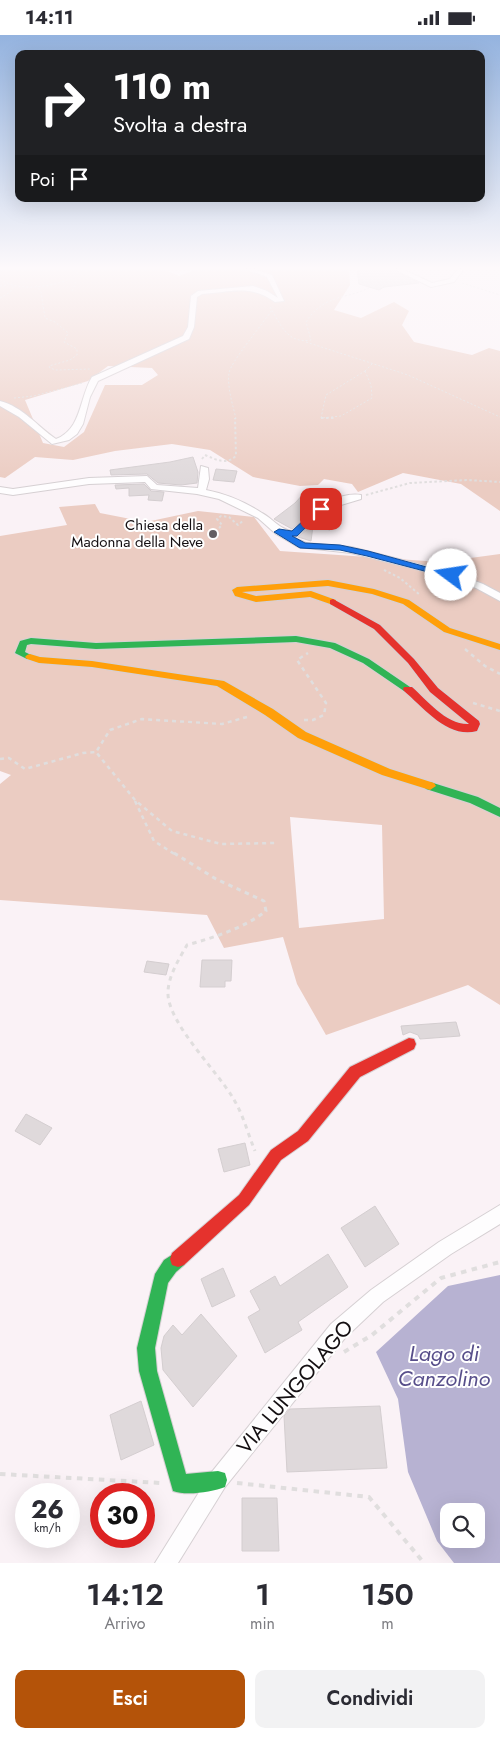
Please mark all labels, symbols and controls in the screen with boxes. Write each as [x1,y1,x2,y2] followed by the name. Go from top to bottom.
[25,4,73,31] text: 14:11
[113,62,211,112] text: 110 m
[30,70,95,135] icon: right
[113,108,247,140] text: Svolta a destra
[65,165,93,193] icon: arrive
[30,166,55,193] text: Poi
[300,488,342,530] pin
[307,495,335,523] icon: arrive
[71,514,203,553] place label: Chiesa della Madonna della Neve
[207,528,219,540] marker: Chiesa della Madonna della Neve
[424,548,476,600] position arrow
[230,1313,360,1461] street label: VIA LUNGOLAGO
[398,1337,491,1394] water label: Lago di Canzolino
[90,1483,155,1548] speed limit sign: 30
[31,1491,64,1527] text: 26
[440,1503,485,1548] map controls
[440,1503,485,1548] button: search
[34,1519,61,1537] text: km/h
[86,1573,164,1616] text: 14:12
[255,1573,270,1616] text: 1
[361,1573,414,1616] text: 150
[104,1612,146,1635] text: Arrivo
[250,1612,275,1635] text: min
[381,1612,394,1635] text: m
[15,1670,245,1728] button: Esci
[255,1670,485,1728] button: Condividi

